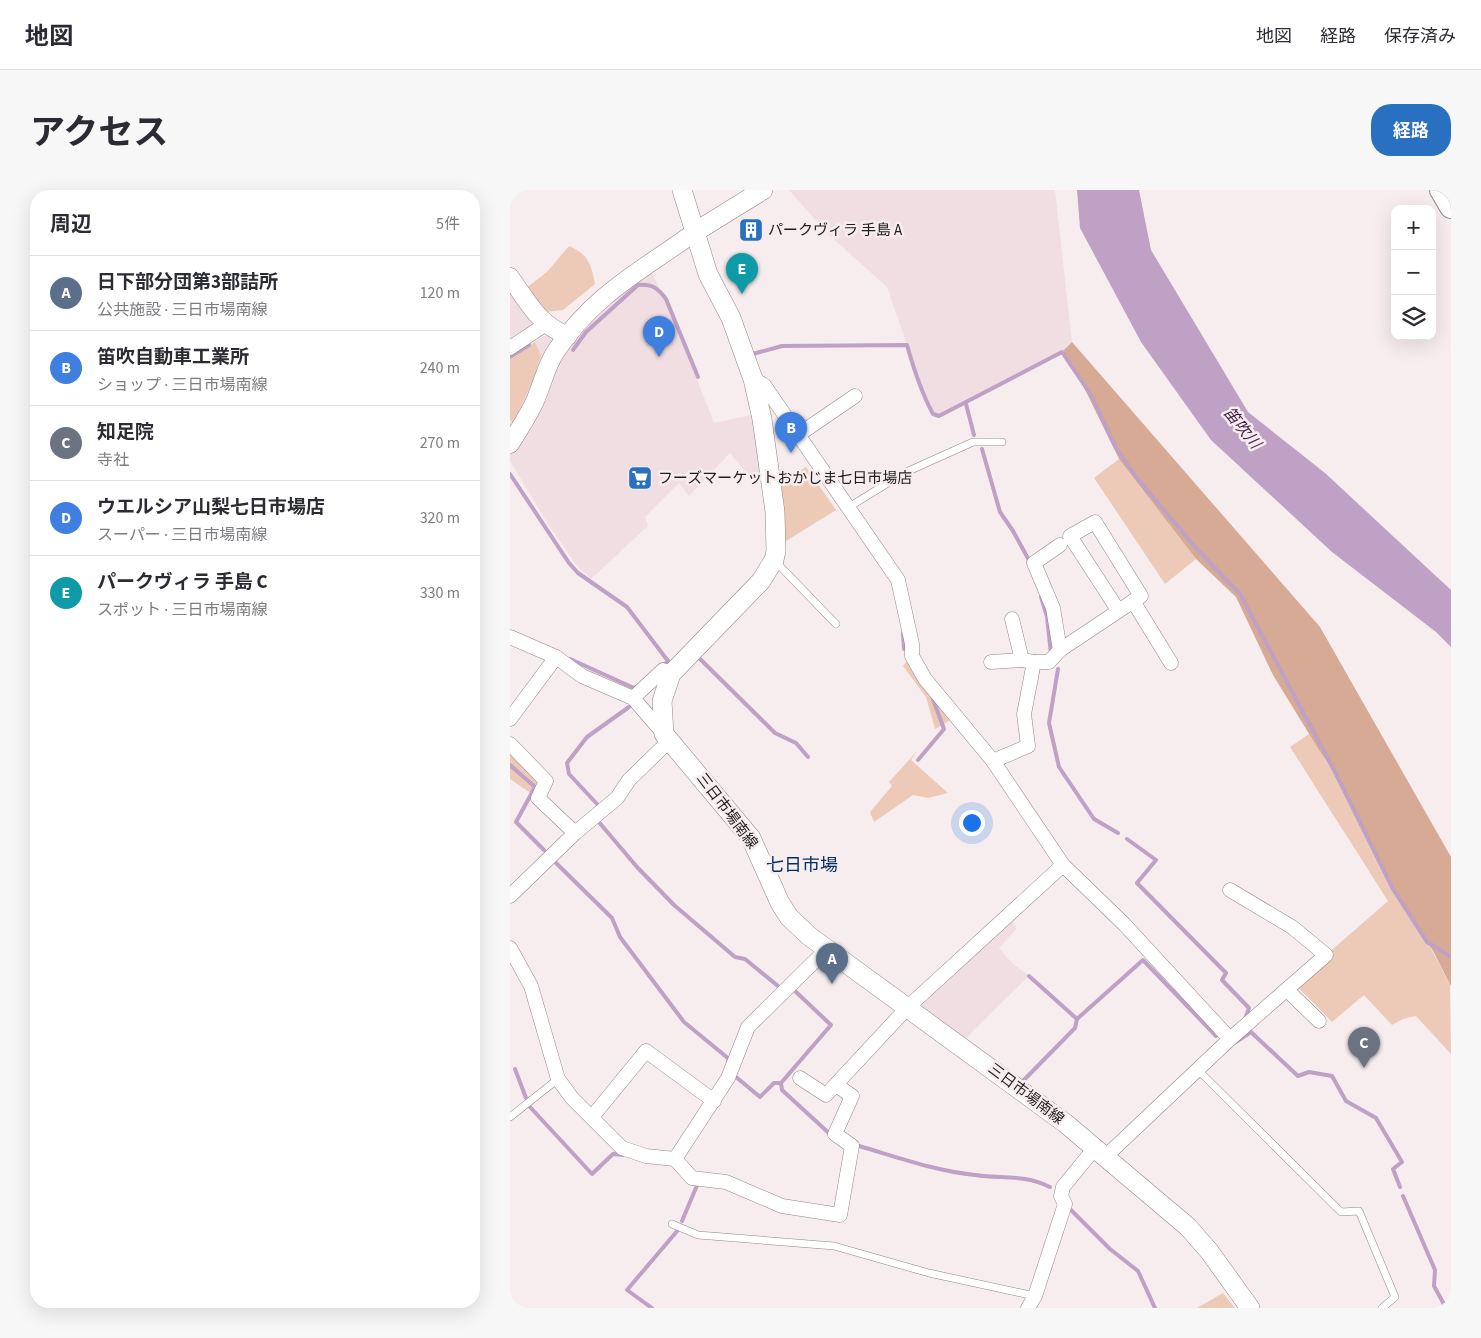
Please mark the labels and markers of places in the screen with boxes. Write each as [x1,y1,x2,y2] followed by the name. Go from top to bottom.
[738,217,764,243] building icon: パークヴィラ 手島 A
[768,220,903,241] place label: パークヴィラ 手島 A
[726,253,758,294] pin: E
[643,316,675,357] pin: D
[775,412,807,453] pin: B
[627,465,653,491] supermarket icon: フーズマーケットおかじま七日市場店
[658,468,912,489] place label: フーズマーケットおかじま七日市場店
[816,943,848,984] pin: A
[1348,1027,1380,1068] pin: C

